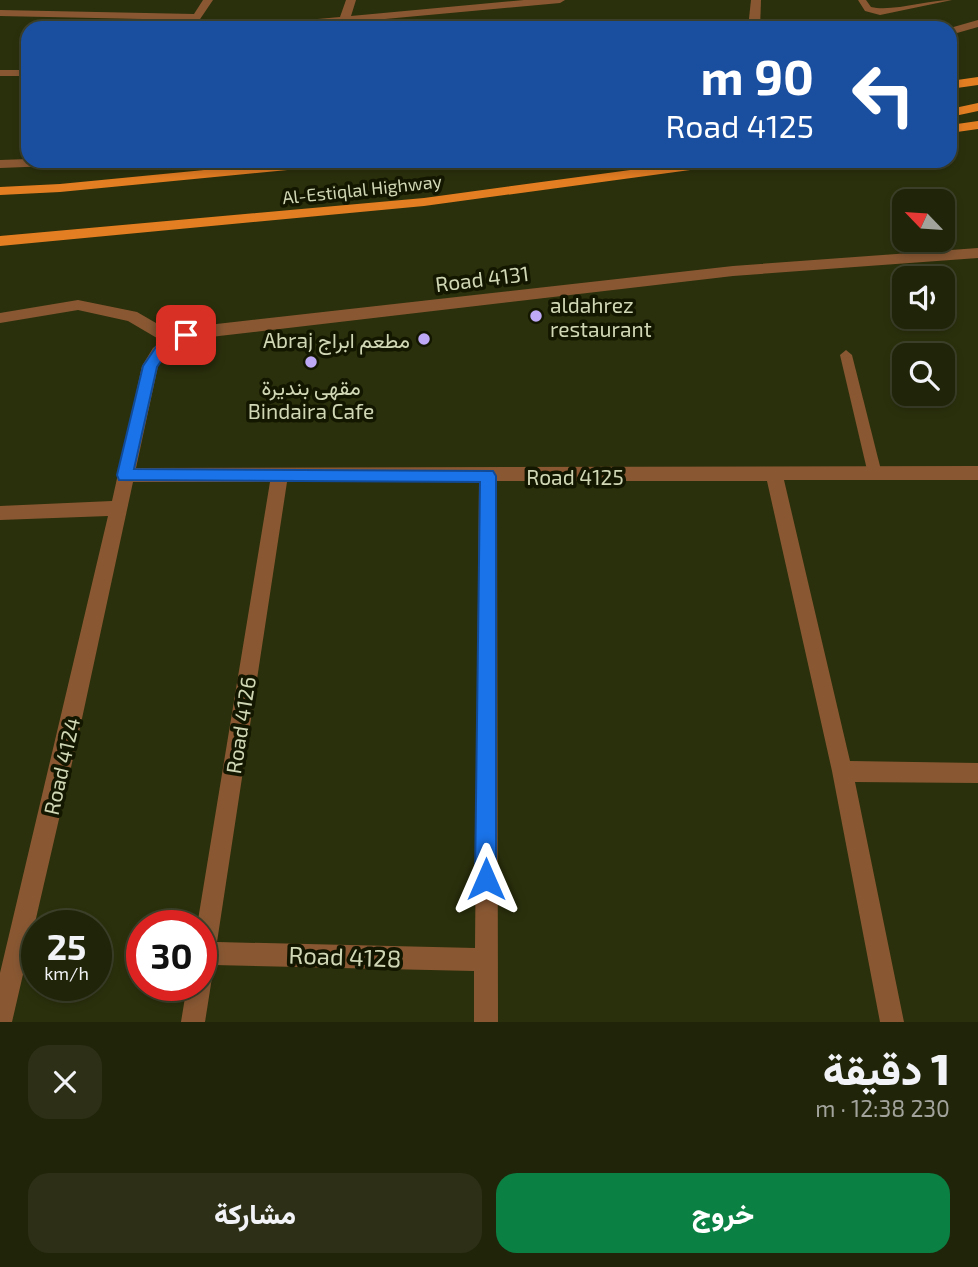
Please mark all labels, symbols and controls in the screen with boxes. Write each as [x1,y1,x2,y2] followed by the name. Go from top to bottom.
[700,46,814,105] text: 90 m
[838,49,929,140] icon: left
[666,106,814,144] text: Road 4125
[281,170,443,208] street label: Al-Estiqlal Highway
[892,189,956,252] north arrow
[892,189,955,406] map controls
[434,260,530,296] street label: Road 4131
[892,266,955,329] button: sound
[550,292,652,341] place label: aldahrez restaurant
[156,305,216,365] pin
[528,308,544,324] marker: aldahrez restaurant
[167,316,205,354] icon: arrive
[263,327,410,355] place label: Abraj مطعم ابراج
[416,331,432,347] marker: Abraj مطعم ابراج
[892,343,955,406] button: search
[303,354,319,370] marker: مقهى بنديرة Bindaira Cafe
[248,374,374,423] place label: مقهى بنديرة Bindaira Cafe
[526,464,624,489] street label: Road 4125
[220,675,260,775] street label: Road 4126
[38,715,84,817] street label: Road 4124
[449,842,523,916] position arrow
[126,910,217,1001] speed limit sign: 30
[47,925,86,967] text: 25
[288,940,402,972] street label: Road 4128
[44,962,89,984] text: km/h
[823,1043,950,1093] text: 1 دقيقة
[28,1045,102,1119] button: close
[815,1094,950,1122] text: 230 m · 12:38
[28,1173,482,1253] button: مشاركة
[496,1173,950,1253] button: خروج

